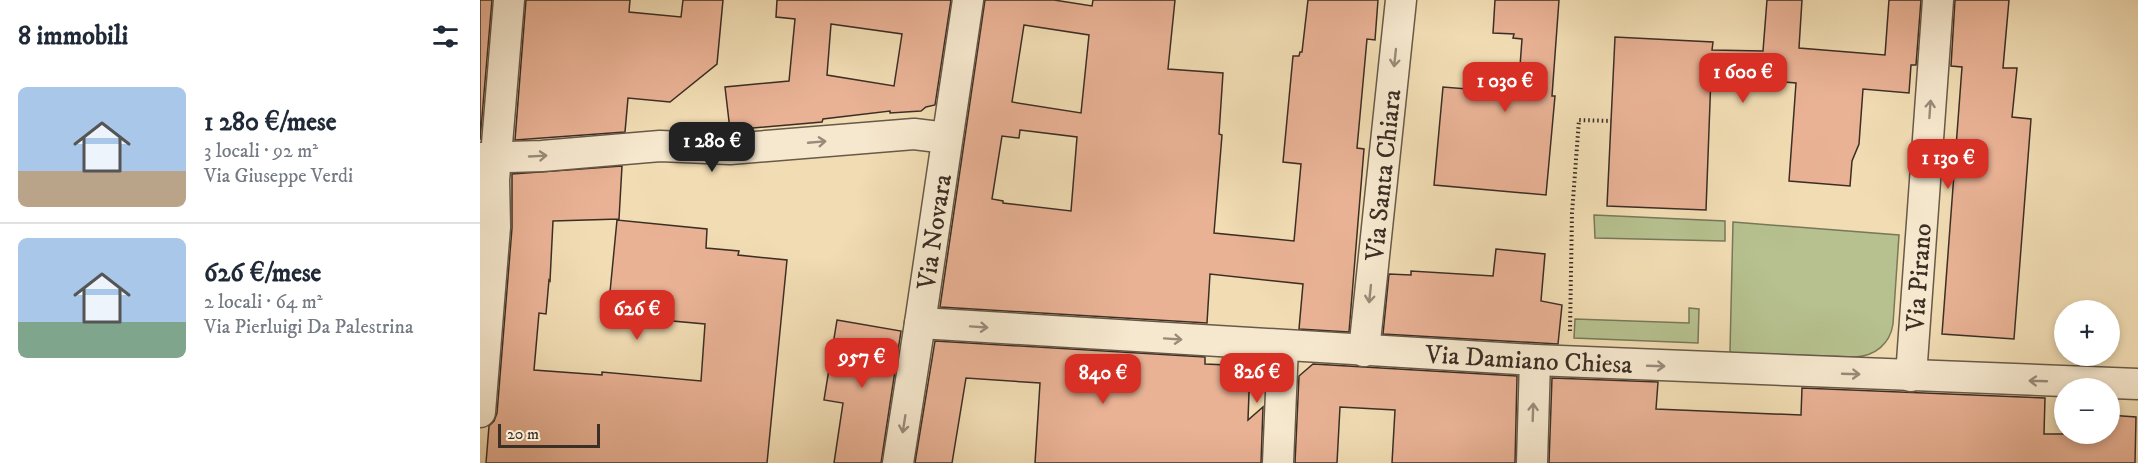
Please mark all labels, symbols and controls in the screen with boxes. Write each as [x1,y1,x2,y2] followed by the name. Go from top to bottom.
[18,20,128,53] text: 8 immobili
[429,20,462,53] icon: filters
[1389,48,1400,68] one-way arrow
[1688,53,1798,104] pin: 1 600 €
[1713,60,1773,85] text: 1 600 €
[1450,62,1560,113] pin: 1 030 €
[1477,69,1533,94] text: 1 030 €
[1359,88,1409,263] street label: Via Santa Chiara
[1925,99,1936,119] one-way arrow
[204,106,336,139] text: 1 280 €/mese
[66,111,138,183] icon: home
[657,122,767,173] pin: 1 280 €
[683,129,741,154] text: 1 280 €
[806,136,826,147] one-way arrow
[204,139,318,164] text: 3 locali · 92 m²
[1893,139,2003,190] pin: 1 130 €
[1921,146,1975,171] text: 1 130 €
[528,150,548,161] one-way arrow
[204,164,353,189] text: Via Giuseppe Verdi
[910,172,960,293] street label: Via Novara
[1899,222,1940,334] street label: Via Pirano
[204,257,321,290] text: 626 €/mese
[66,262,138,334] icon: home
[1364,283,1375,303] one-way arrow
[204,290,323,315] text: 2 locali · 64 m²
[595,290,679,341] pin: 626 €
[614,297,660,322] text: 626 €
[2054,300,2120,444] map controls
[2054,300,2120,366] button: +
[204,315,413,340] text: Via Pierluigi Da Palestrina
[968,321,988,332] one-way arrow
[1163,334,1183,345] one-way arrow
[820,338,904,389] pin: 957 €
[1423,338,1633,382] street label: Via Damiano Chiesa
[839,345,885,370] text: 957 €
[1215,353,1299,404] pin: 826 €
[1061,354,1145,405] pin: 840 €
[1234,360,1280,385] text: 826 €
[1646,360,1666,371] one-way arrow
[1079,361,1127,386] text: 840 €
[1841,368,1861,379] one-way arrow
[2028,375,2048,386] one-way arrow
[2054,378,2120,444] button: −
[1528,402,1539,422] one-way arrow
[898,414,909,433] one-way arrow
[498,421,600,448] scale bar
[507,424,539,444] text: 20 m

